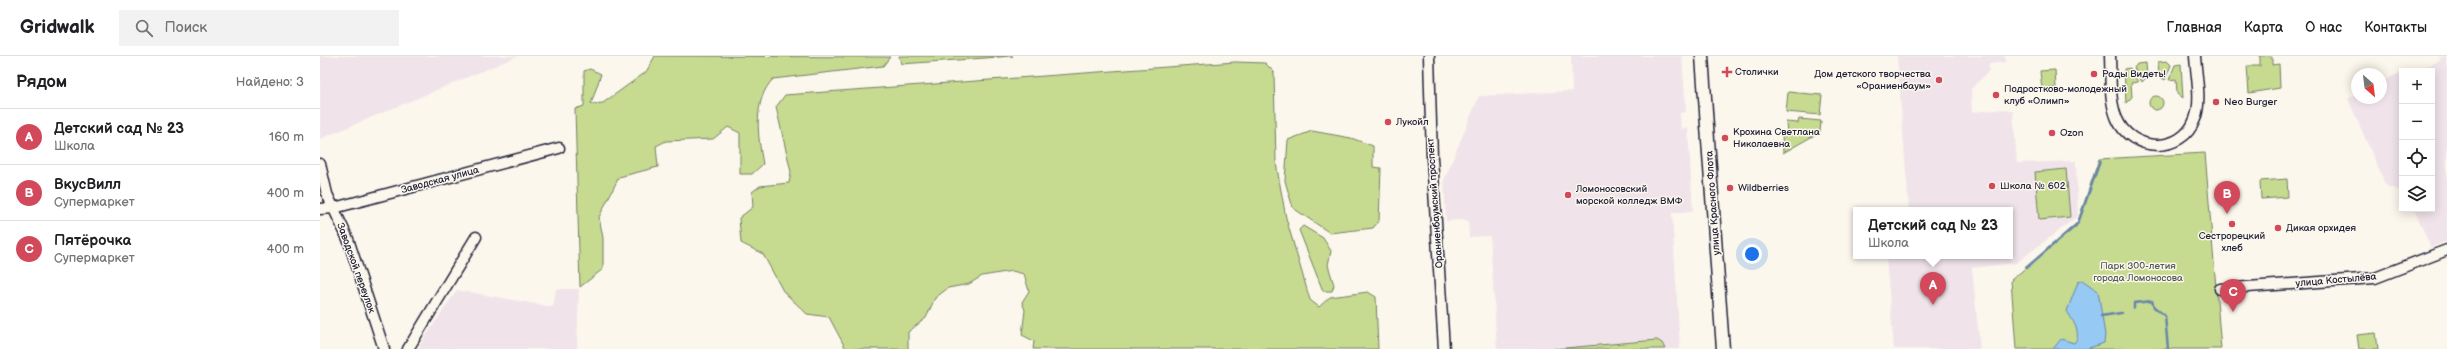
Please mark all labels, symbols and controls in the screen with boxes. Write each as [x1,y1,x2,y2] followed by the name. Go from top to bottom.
[119,10,399,46] search box
[20,16,95,39] text: Gridwalk
[133,17,155,39] icon: search
[165,18,207,37] text: Поиск
[2167,19,2222,36] text: Главная
[2244,19,2283,36] text: Карта
[2305,19,2342,36] text: О нас
[2364,19,2427,36] text: Контакты
[1735,66,1779,78] place label: Столички
[1722,67,1732,77] marker: Столички
[1814,68,1931,92] place label: Дом детского творчества «Ораниенбаум»
[2102,68,2165,80] place label: Рады Видеть!
[2351,68,2387,104] north arrow
[2399,68,2435,212] map controls
[2399,68,2435,104] button: +
[2089,69,2099,79] marker: Рады Видеть!
[16,72,67,92] text: Рядом
[236,74,304,90] text: Найдено: 3
[1934,75,1944,85] marker: Дом детского творчества «Ораниенбаум»
[2004,83,2127,107] place label: Подростково-молодежный клуб «Олимп»
[1991,90,2001,100] marker: Подростково-молодежный клуб «Олимп»
[2224,96,2277,108] place label: Neo Burger
[2211,97,2221,107] marker: Neo Burger
[2399,104,2435,140] button: −
[1395,116,1429,128] place label: Лукойл
[1383,117,1393,127] marker: Лукойл
[54,119,184,138] text: Детский сад № 23
[1733,126,1820,150] place label: Крохина Светлана Николаевна
[2060,127,2084,139] place label: Ozon
[2047,128,2057,138] marker: Ozon
[25,129,33,145] text: A
[269,129,304,145] text: 160 m
[1720,133,1730,143] marker: Крохина Светлана Николаевна
[1424,137,1446,269] street label: Ораниенбаумский проспект
[54,138,95,154] text: Школа
[2399,140,2435,176] button: locate
[1703,150,1723,256] street label: улица Красного Флота
[400,164,480,196] street label: Заводская улица
[54,175,121,194] text: ВкусВилл
[2399,176,2435,212] button: layers
[2000,180,2066,192] place label: Школа № 602
[1987,181,1997,191] marker: Школа № 602
[2214,181,2240,214] pin: B
[1738,182,1789,194] place label: Wildberries
[1575,183,1683,207] place label: Ломоносовский морской колледж ВМФ
[1725,183,1735,193] marker: Wildberries
[24,185,34,201] text: B
[267,185,304,201] text: 400 m
[1563,190,1573,200] marker: Ломоносовский морской колледж ВМФ
[54,194,135,210] text: Супермаркет
[1853,207,2013,259] popup
[1868,216,1998,235] text: Детский сад № 23
[2227,219,2237,229] marker: Сестрорецкий хлеб
[334,221,378,315] street label: Заводской переулок
[2286,222,2356,234] place label: Дикая орхидея
[2273,223,2283,233] marker: Дикая орхидея
[2199,230,2266,254] place label: Сестрорецкий хлеб
[54,231,131,250] text: Пятёрочка
[1868,235,1909,251] text: Школа
[24,241,34,257] text: C
[267,241,304,257] text: 400 m
[1742,244,1762,264] your location
[54,250,135,266] text: Супермаркет
[2093,260,2183,284] park label: Парк 300-летия города Ломоносова
[2295,270,2377,290] street label: улица Костылёва
[1920,272,1946,305] pin: A
[2220,279,2246,312] pin: C

